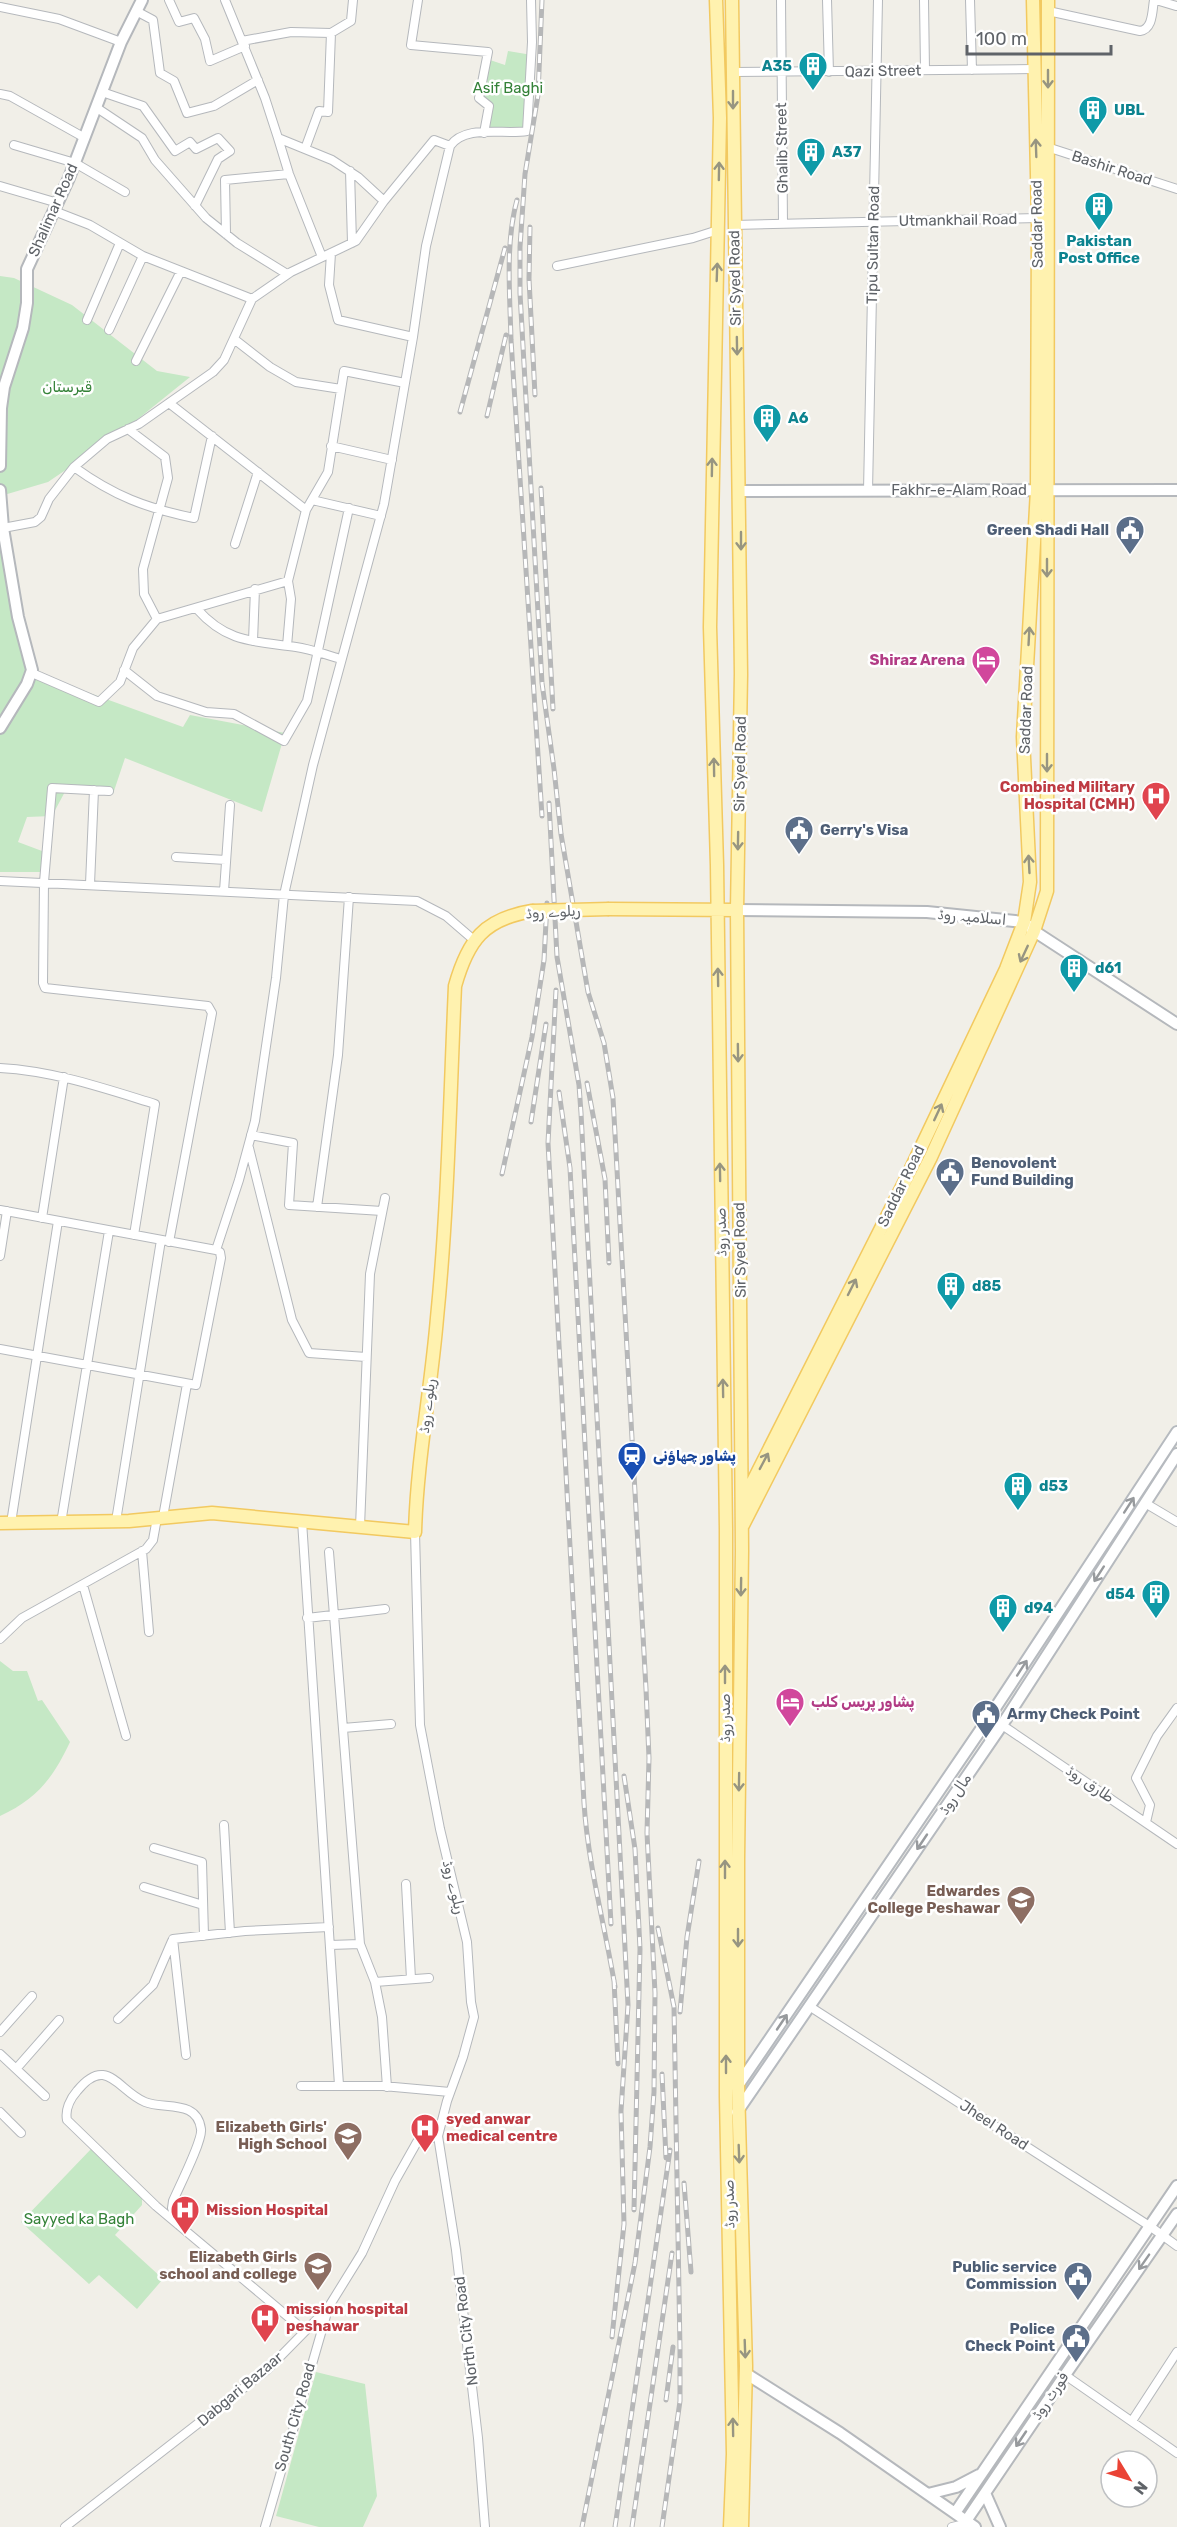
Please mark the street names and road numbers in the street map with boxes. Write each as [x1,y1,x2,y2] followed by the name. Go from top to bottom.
[844,61,922,81] street label: Qazi Street
[772,102,792,194] street label: Ghalib Street
[1070,147,1154,189] street label: Bashir Road
[24,161,82,259] street label: Shalimar Road
[1027,180,1047,268] street label: Saddar Road
[863,186,883,304] street label: Tipu Sultan Road
[898,210,1018,230] street label: Utmankhail Road
[725,230,745,326] street label: Sir Syed Road
[891,481,1027,499] street label: Fakhr-e-Alam Road
[1015,666,1037,754] street label: Saddar Road
[730,716,750,812] street label: Sir Syed Road
[525,902,581,923] street label: ریلوے روڈ
[937,905,1007,930] street label: اسلامیہ روڈ
[874,1142,928,1230] street label: Saddar Road
[730,1202,750,1298] street label: Sir Syed Road
[712,1207,731,1257] street label: صدر روڈ
[415,1378,440,1434] street label: ریلوے روڈ
[716,1694,735,1742] street label: صدر روڈ
[1062,1761,1117,1807] street label: طارق روڈ
[935,1770,976,1818] street label: مال روڈ
[438,1858,469,1916] street label: ریلوے روڈ
[956,2096,1032,2154] street label: Jheel Road
[720,2179,739,2229] street label: صدر روڈ
[450,2275,482,2387] street label: North City Road
[194,2348,287,2430] street label: Dabgari Bazaar
[271,2361,319,2473] street label: South City Road
[1028,2369,1073,2424] street label: فورٹ روڈ

